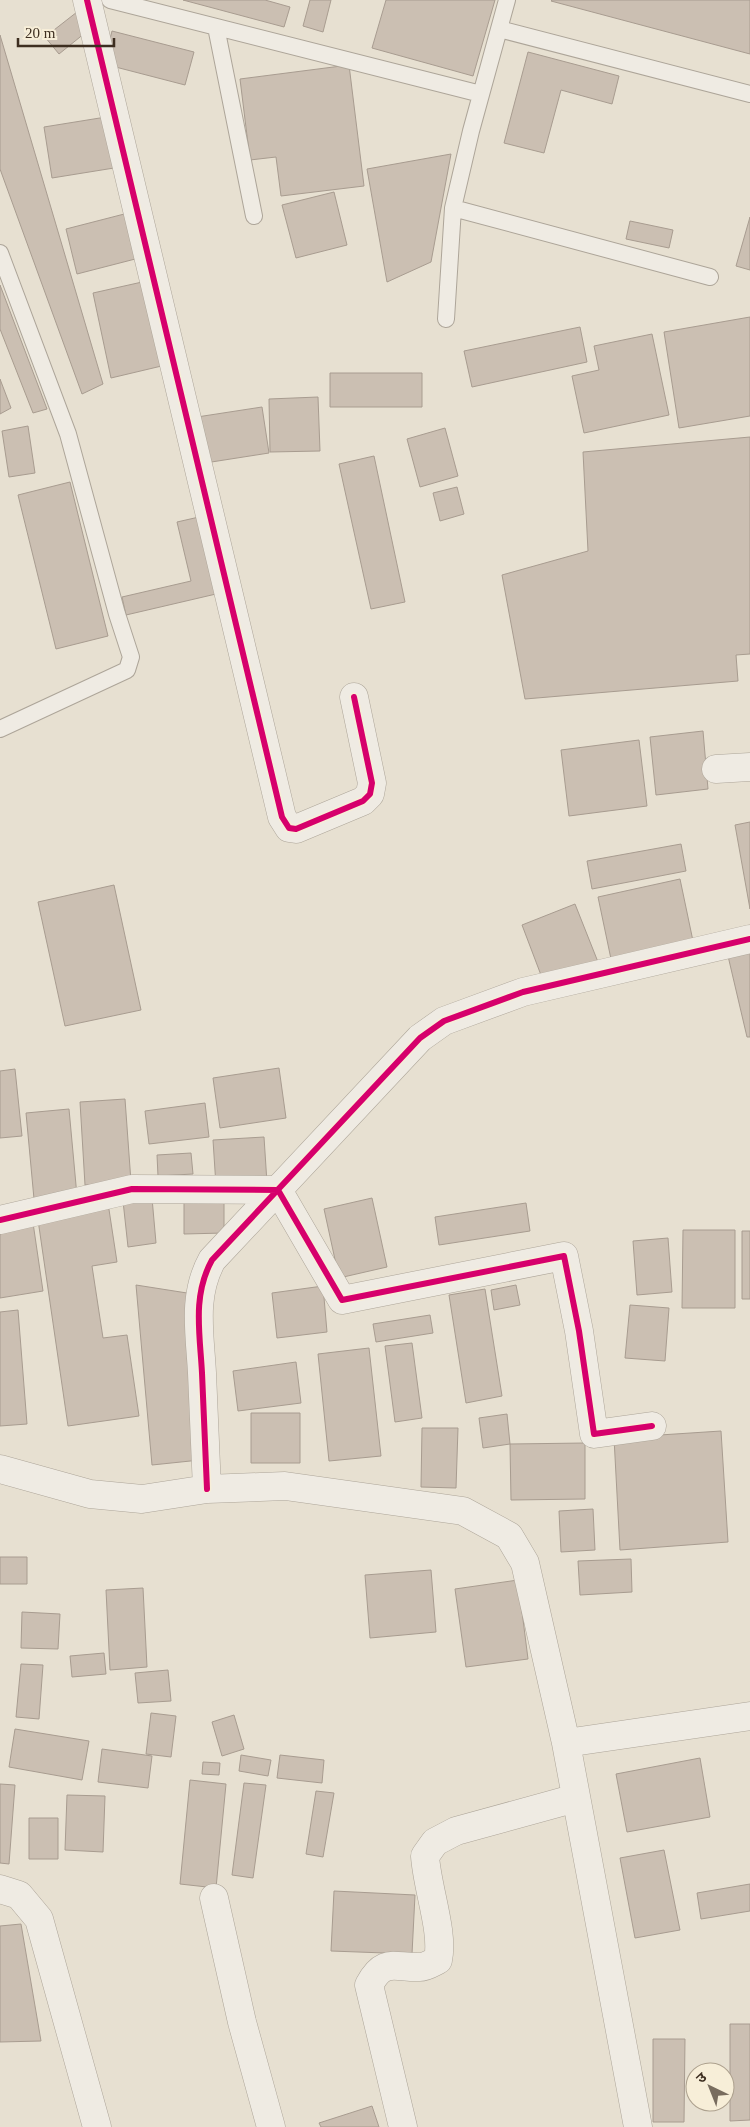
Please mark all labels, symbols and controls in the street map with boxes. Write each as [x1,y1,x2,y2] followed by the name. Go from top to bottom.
[18,15,114,47] scale bar
[25,25,56,41] text: 20 m
[685,2062,735,2112] north arrow
[693,2069,710,2086] text: उ

